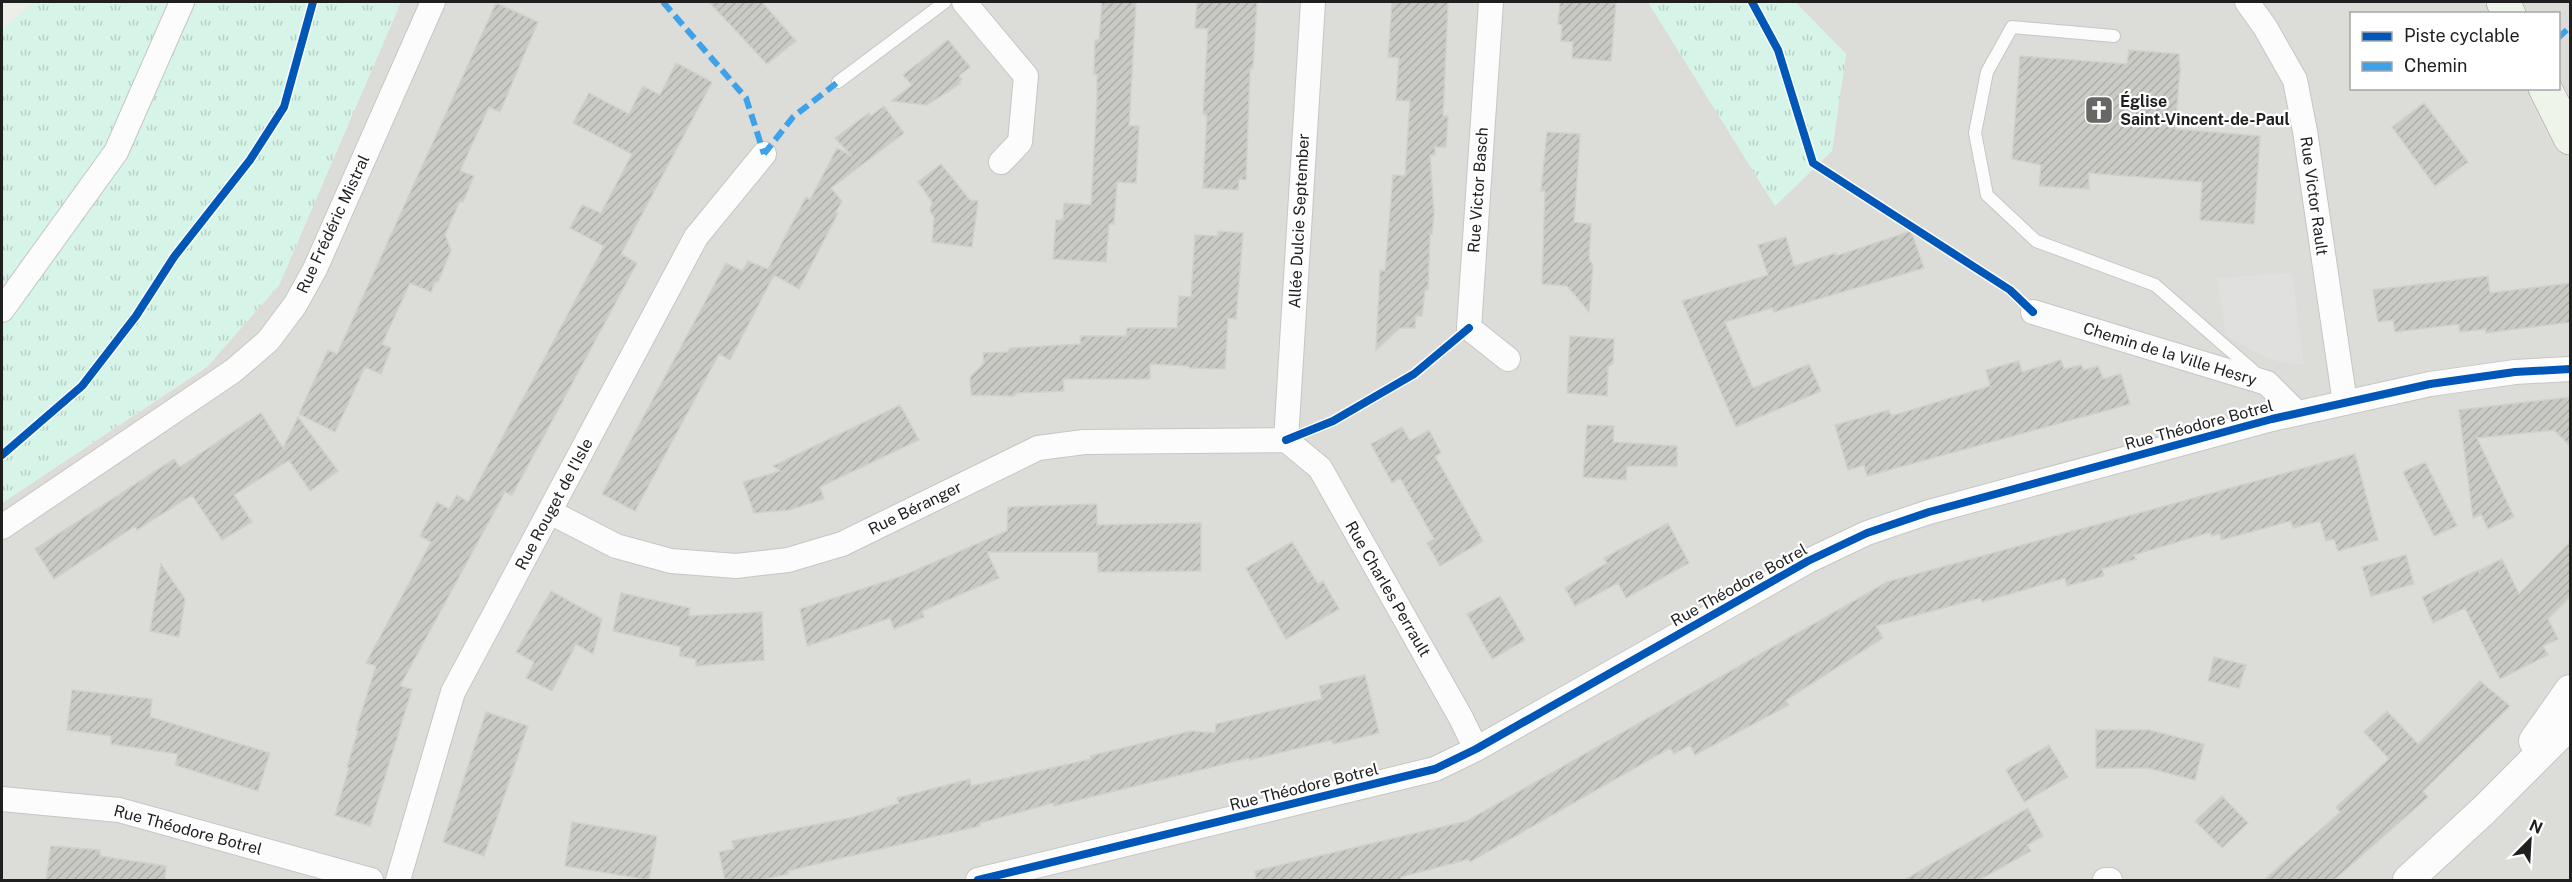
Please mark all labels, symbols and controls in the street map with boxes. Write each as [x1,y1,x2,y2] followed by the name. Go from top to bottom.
[2350,12,2560,90] legend
[2404,25,2520,46] text: Piste cyclable
[2404,55,2468,76] text: Chemin
[2120,91,2290,129] place label: Église Saint-Vincent-de-Paul
[2083,94,2115,126] church icon: Église Saint-Vincent-de-Paul
[1464,126,1492,254] street label: Rue Victor Basch
[1285,133,1313,309] street label: Allée Dulcie September
[2296,135,2332,257] street label: Rue Victor Rault
[293,152,374,296] street label: Rue Frédéric Mistral
[2081,319,2260,390] street label: Chemin de la Ville Hesry
[2123,396,2275,454] street label: Rue Théodore Botrel
[511,435,597,573] street label: Rue Rouget de l'Isle
[865,477,965,539] street label: Rue Béranger
[1341,518,1435,660] street label: Rue Charles Perrault
[1668,540,1811,630] street label: Rue Théodore Botrel
[1227,759,1381,815] street label: Rue Théodore Botrel
[112,801,264,859] street label: Rue Théodore Botrel
[2500,810,2560,870] north arrow
[2526,816,2545,838] text: N

